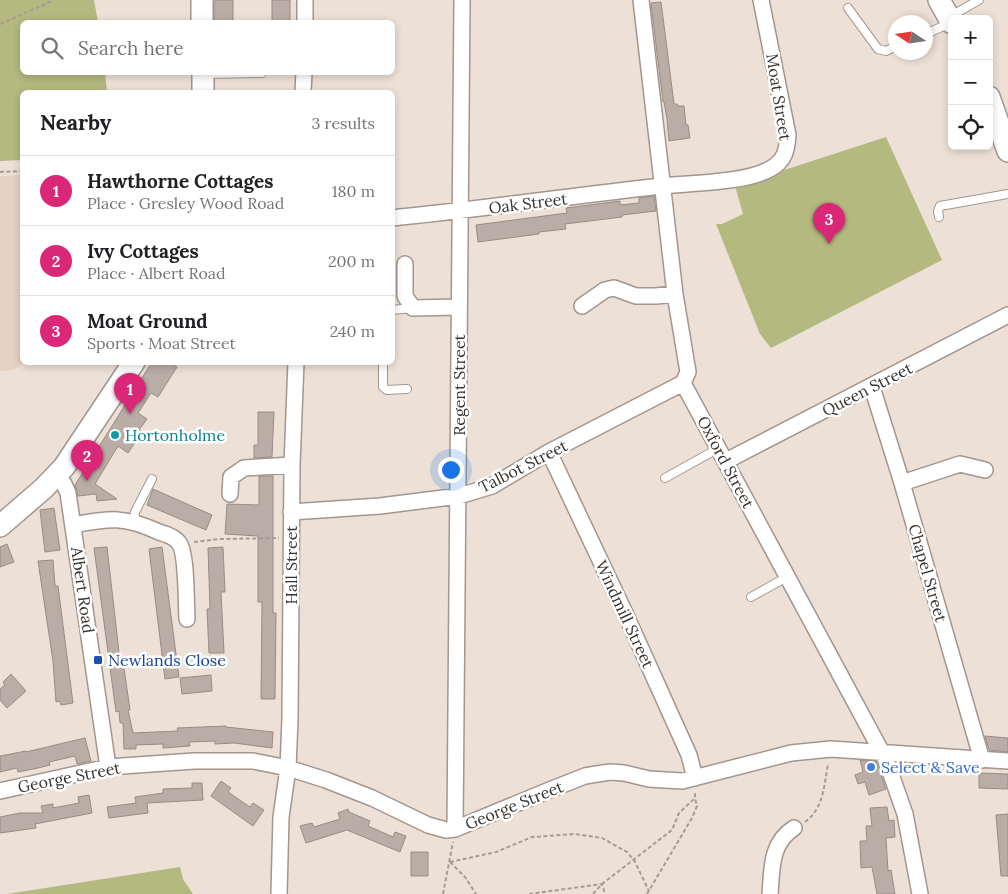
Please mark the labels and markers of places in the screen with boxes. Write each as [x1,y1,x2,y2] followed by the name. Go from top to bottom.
[813,203,845,244] pin: 3
[114,373,146,414] pin: 1
[125,425,225,445] place label: Hortonholme
[109,429,121,441] marker: Hortonholme
[71,440,103,481] pin: 2
[108,650,226,670] place label: Newlands Close
[92,654,104,666] marker: Newlands Close
[881,757,980,777] place label: Select & Save
[865,761,877,773] marker: Select & Save

